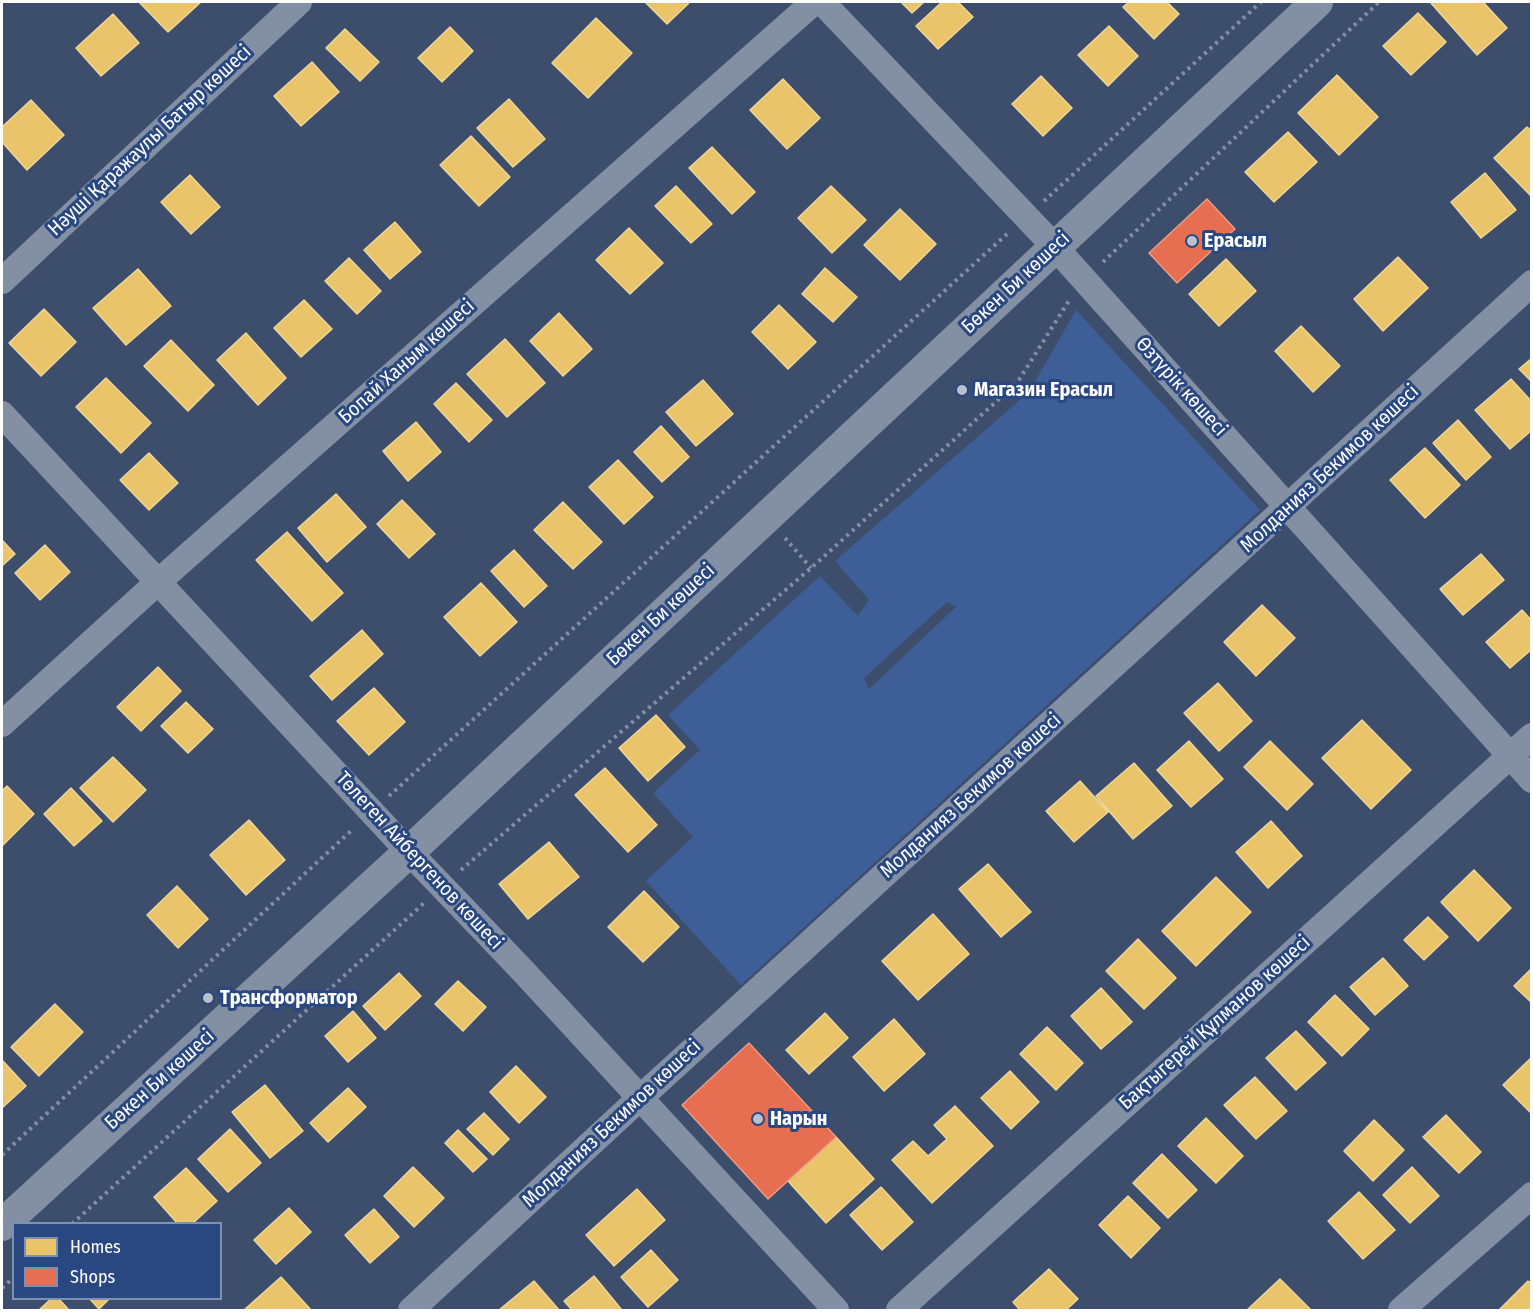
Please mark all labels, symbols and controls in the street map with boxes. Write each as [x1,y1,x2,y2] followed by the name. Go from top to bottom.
[43,41,257,241] street label: Нәуші Қаражаулы Батыр көшесі
[957,227,1075,339] street label: Бөкен Би көшесі
[1204,229,1267,253] place label: Ерасыл
[1185,234,1199,248] marker: Ерасыл
[334,295,480,429] street label: Бопай Ханым көшесі
[1130,332,1232,442] street label: Өзтүрік көшесі
[974,378,1113,402] place label: Магазин Ерасыл
[1236,380,1424,558] street label: Молданияз Бекимов көшесі
[955,383,969,397] marker: Магазин Ерасыл
[602,559,720,671] street label: Бөкен Би көшесі
[876,708,1066,884] street label: Молданияз Бекимов көшесі
[330,767,508,955] street label: Төлеген Айбергенов көшесі
[1114,931,1316,1115] street label: Бақтыгерей Құлманов көшесі
[220,986,358,1010] place label: Трансформатор
[201,991,215,1005] marker: Трансформатор
[100,1025,220,1135] street label: Бөкен Би көшесі
[518,1035,706,1213] street label: Молданияз Бекимов көшесі
[770,1107,827,1131] place label: Нарын
[751,1112,765,1126] marker: Нарын
[12,1222,222,1300] legend
[70,1236,121,1258] text: Homes
[70,1266,115,1288] text: Shops

